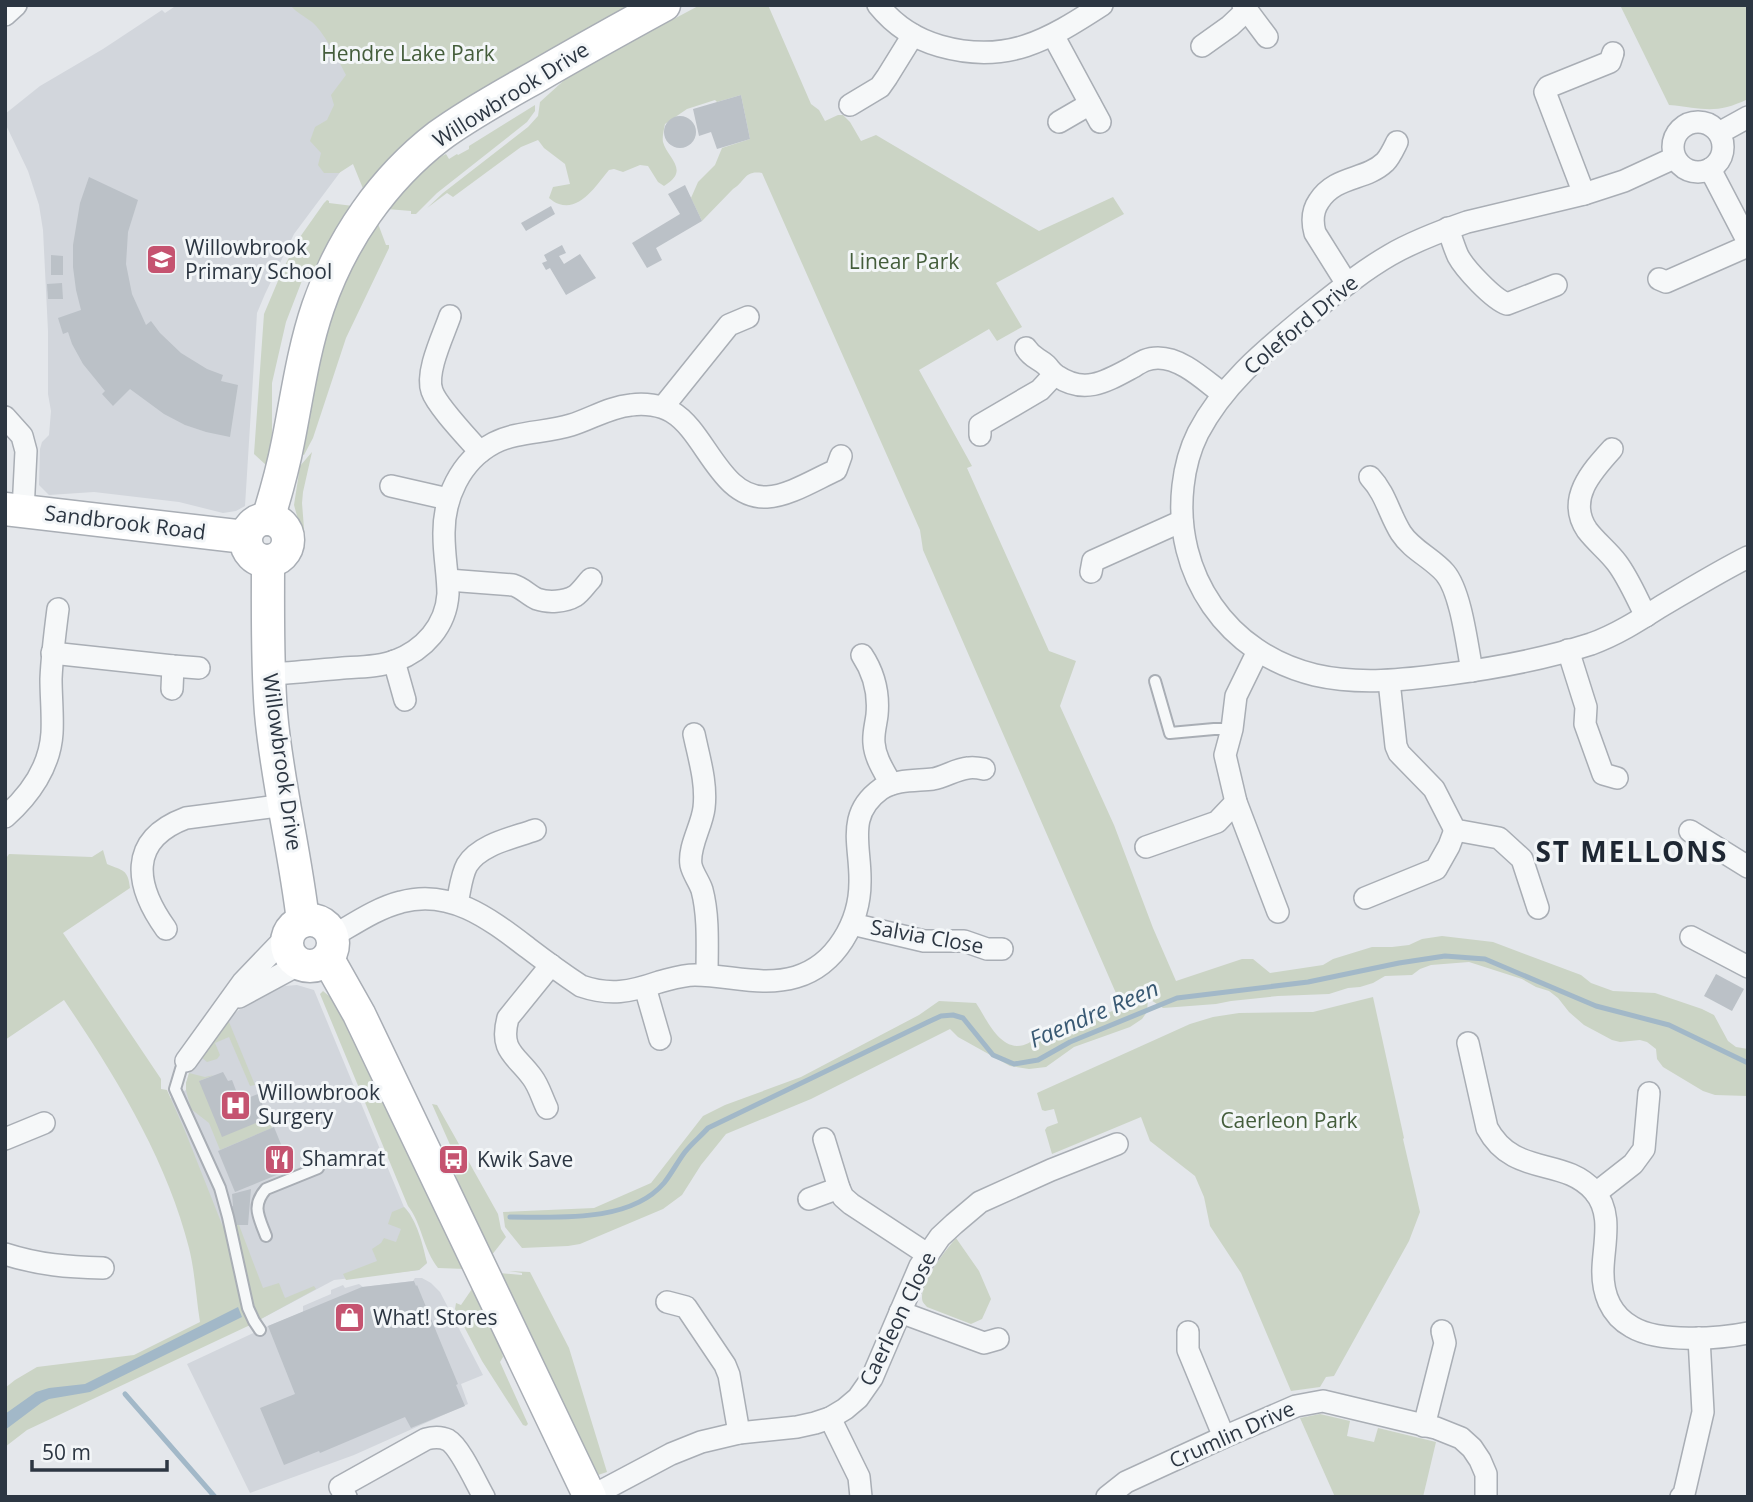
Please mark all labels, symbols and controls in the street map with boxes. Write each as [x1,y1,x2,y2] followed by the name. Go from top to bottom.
[427,35,594,153] street label: Willowbrook Drive
[321,39,495,67] park label: Hendre Lake Park
[185,233,332,285] place label: Willowbrook Primary School
[145,243,179,277] school or university icon: Willowbrook Primary School
[849,247,959,275] park label: Linear Park
[1237,268,1363,380] street label: Coleford Drive
[43,498,207,546] street label: Sandbrook Road
[257,671,309,852] street label: Willowbrook Drive
[1535,832,1729,870] district label: ST MELLONS
[868,912,986,960] street label: Salvia Close
[1024,971,1163,1055] water label: Faendre Reen
[258,1078,380,1130] place label: Willowbrook Surgery
[218,1088,252,1122] hospital icon: Willowbrook Surgery
[1220,1106,1358,1134] park label: Caerleon Park
[262,1142,296,1176] restaurant icon: Shamrat
[437,1143,471,1177] bus stop icon: Kwik Save
[302,1144,385,1172] place label: Shamrat
[477,1145,573,1173] place label: Kwik Save
[852,1247,942,1390] street label: Caerleon Close
[333,1301,367,1335] shop icon: What! Stores
[373,1303,497,1331] place label: What! Stores
[1164,1394,1299,1474] street label: Crumlin Drive
[32,1428,166,1472] scale bar
[42,1438,91,1466] text: 50 m

